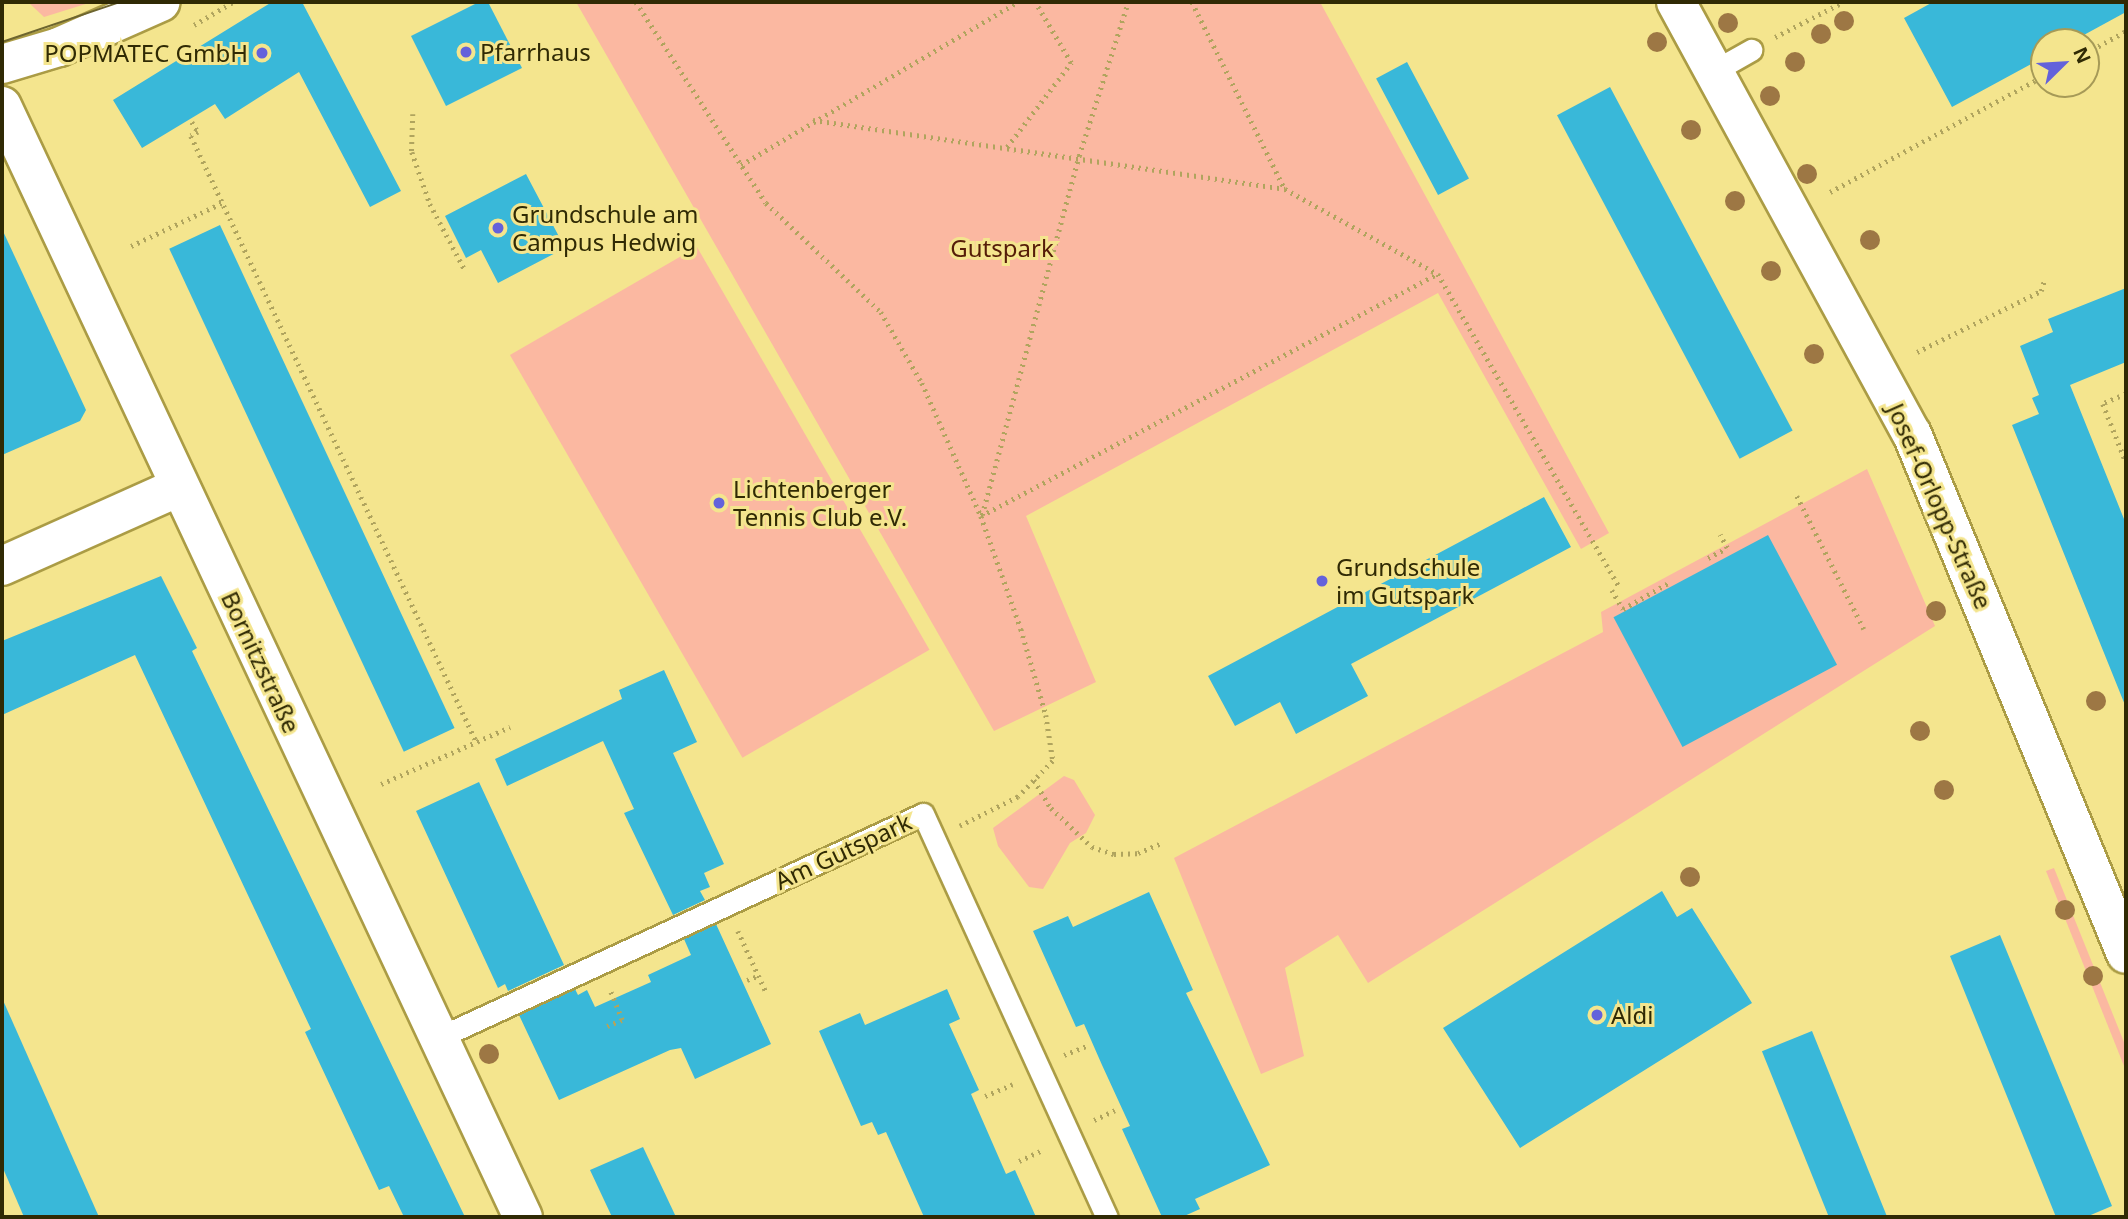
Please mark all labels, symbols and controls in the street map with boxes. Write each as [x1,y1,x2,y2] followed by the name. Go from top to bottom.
[2030,28,2100,98] north arrow
[480,38,591,66] place label: Pfarrhaus
[44,39,248,67] place label: POPMATEC GmbH
[2067,43,2097,68] text: N
[458,44,474,60] marker: Pfarrhaus
[254,45,270,61] marker: POPMATEC GmbH
[512,200,698,256] place label: Grundschule am Campus Hedwig
[490,220,506,236] marker: Grundschule am Campus Hedwig
[950,234,1054,262] park label: Gutspark
[1882,399,1998,613] street label: Josef-Orlopp-Straße
[733,475,907,531] place label: Lichtenberger Tennis Club e.V.
[711,495,727,511] marker: Lichtenberger Tennis Club e.V.
[1336,553,1480,609] place label: Grundschule im Gutspark
[1314,573,1330,589] marker: Grundschule im Gutspark
[216,587,306,737] street label: Bornitzstraße
[770,807,916,895] street label: Am Gutspark
[1611,1001,1653,1029] place label: Aldi
[1589,1007,1605,1023] marker: Aldi

